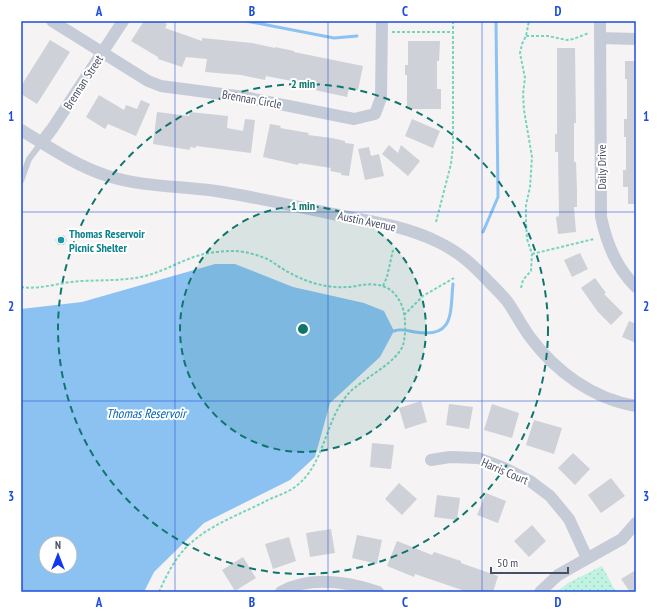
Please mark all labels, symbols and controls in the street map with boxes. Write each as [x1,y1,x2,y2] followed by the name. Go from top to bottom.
[95,3,103,20] text: A
[249,3,255,20] text: B
[402,3,408,20] text: C
[555,3,562,20] text: D
[60,51,107,112] street label: Brennan Street
[291,76,315,91] text: 2 min
[221,86,283,112] street label: Brennan Circle
[8,108,14,125] text: 1
[643,108,649,125] text: 1
[594,144,609,190] street label: Daily Drive
[291,198,315,213] text: 1 min
[337,208,397,234] street label: Austin Avenue
[69,226,145,255] place label: Thomas Reservoir Picnic Shelter
[56,235,66,245] marker: Thomas Reservoir Picnic Shelter
[8,298,14,315] text: 2
[643,298,649,315] text: 2
[296,322,310,336] centre of rings
[106,405,188,422] water label: Thomas Reservoir
[479,454,531,488] street label: Harris Court
[8,488,14,505] text: 3
[643,488,649,505] text: 3
[38,535,78,575] north arrow
[55,538,61,552] text: N
[491,549,568,575] scale bar
[497,555,518,570] text: 50 m
[95,594,103,611] text: A
[249,594,255,611] text: B
[402,594,408,611] text: C
[555,594,562,611] text: D

